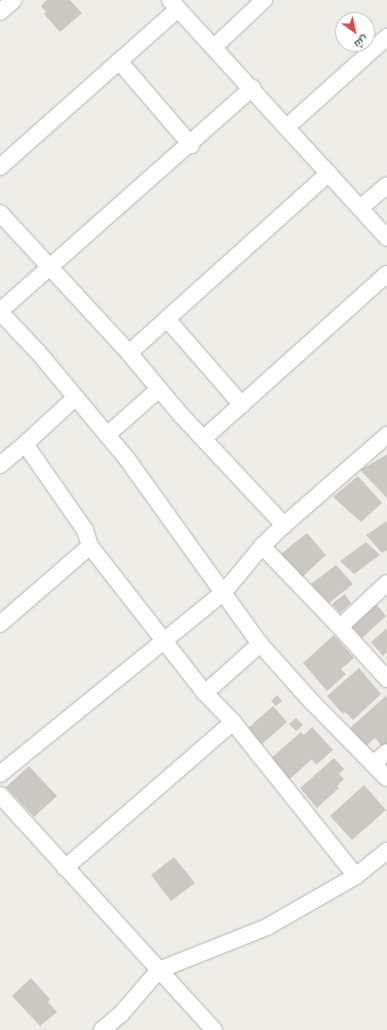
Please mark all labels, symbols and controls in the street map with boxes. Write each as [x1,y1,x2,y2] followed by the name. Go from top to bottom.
[335,12,375,52] north arrow
[352,32,371,51] text: ش

